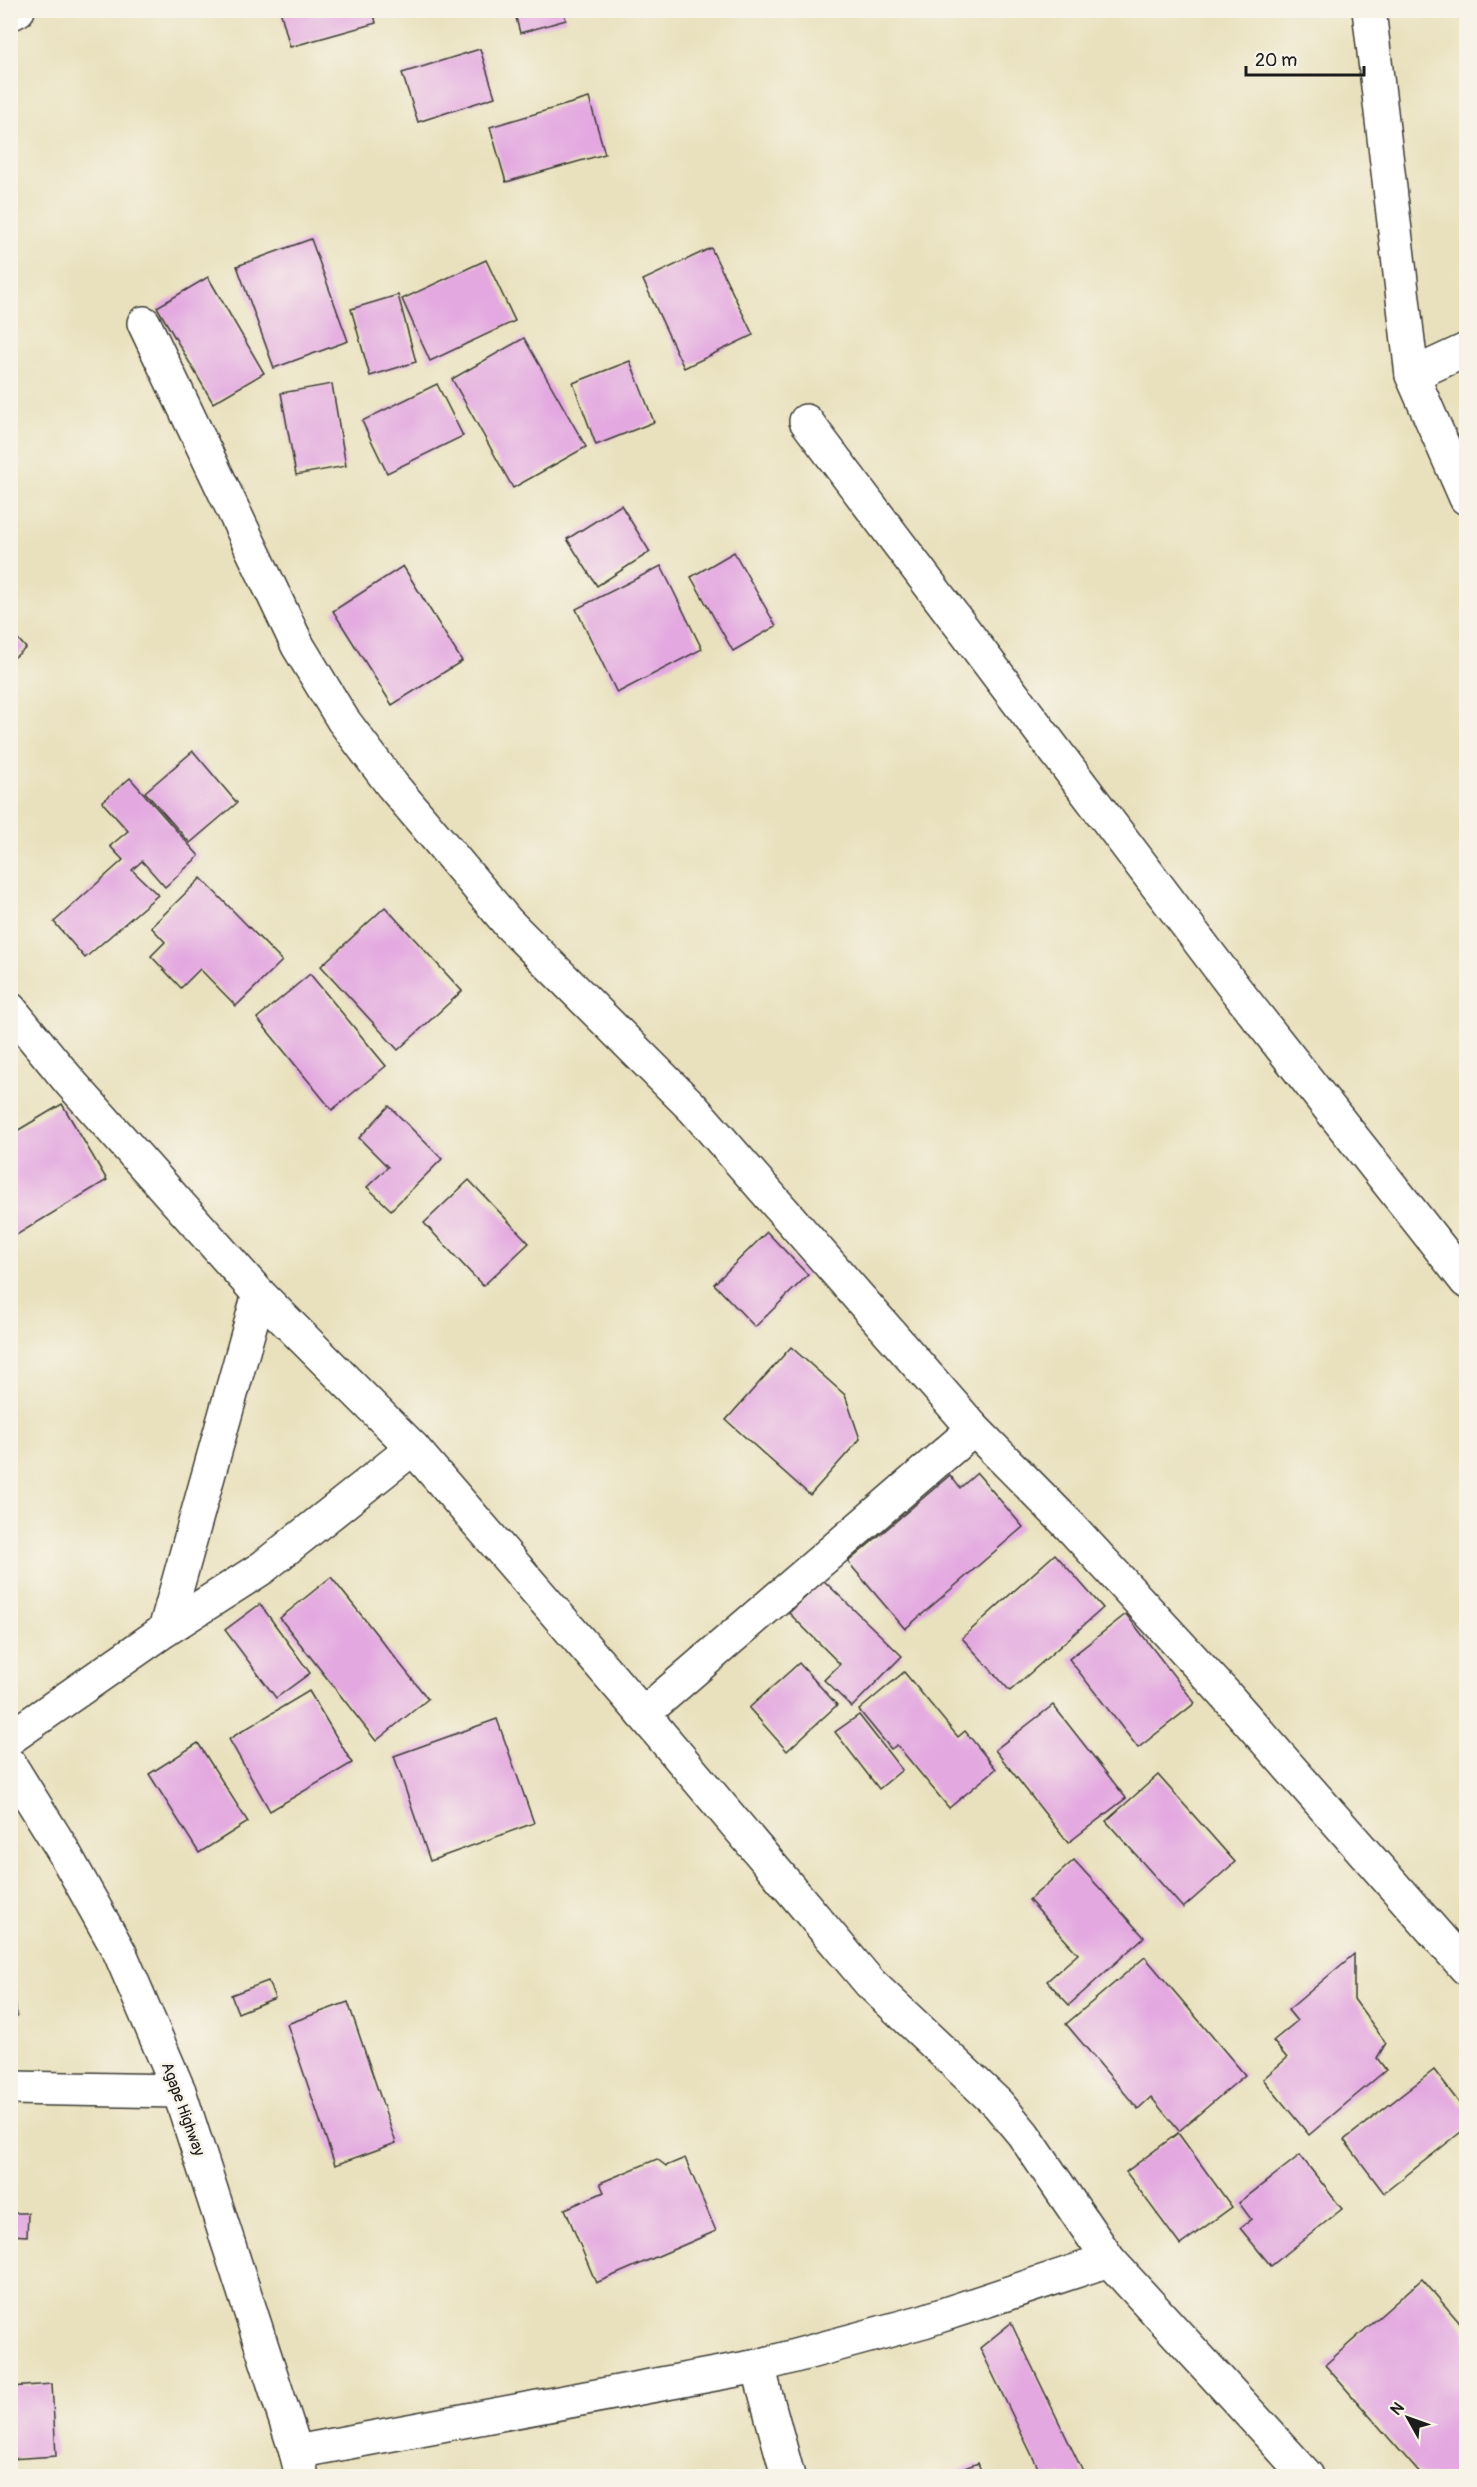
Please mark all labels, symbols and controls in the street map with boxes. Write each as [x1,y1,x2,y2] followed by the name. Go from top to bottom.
[1246,39,1364,77] scale bar
[1255,49,1297,72] text: 20 m
[157,2059,209,2159] street label: Agape Highway
[1378,2388,1438,2448] north arrow
[1386,2398,1409,2420] text: N

